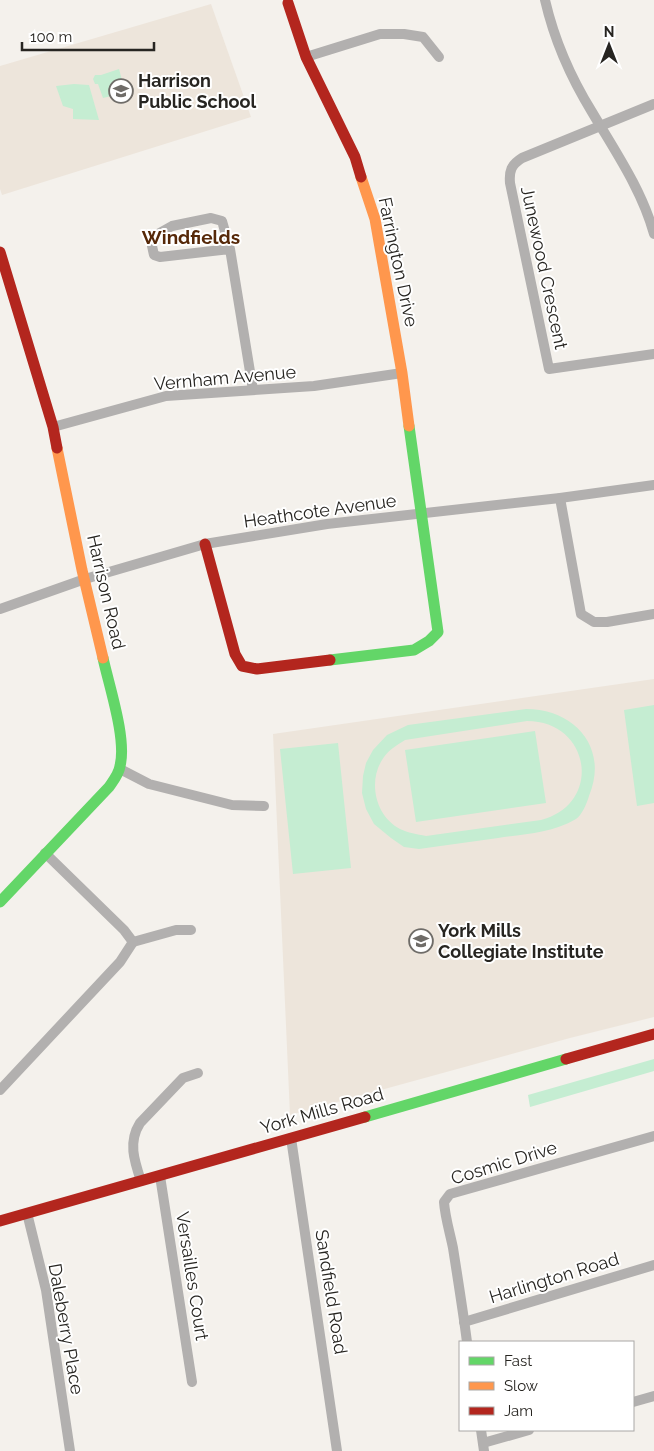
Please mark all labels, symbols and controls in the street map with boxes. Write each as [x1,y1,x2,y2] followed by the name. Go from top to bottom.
[22,20,155,52] scale bar
[584,20,634,70] north arrow
[604,24,614,40] text: N
[30,28,72,46] text: 100 m
[138,70,256,112] place label: Harrison Public School
[108,78,134,104] school or university icon: Harrison Public School
[517,185,572,351] street label: Junewood Crescent
[374,195,423,329] street label: Farrington Drive
[142,226,240,248] district label: Windfields
[153,361,297,394] street label: Vernham Avenue
[242,489,398,532] street label: Heathcote Avenue
[83,532,130,651] street label: Harrison Road
[438,920,604,962] place label: York Mills Collegiate Institute
[408,928,434,954] school or university icon: York Mills Collegiate Institute
[258,1083,386,1138] street label: York Mills Road
[448,1136,560,1189] street label: Cosmic Drive
[172,1210,213,1342] street label: Versailles Court
[311,1228,352,1356] street label: Sandfield Road
[486,1248,621,1307] street label: Harlington Road
[45,1262,88,1396] street label: Daleberry Place
[459,1341,634,1431] legend
[504,1352,532,1370] text: Fast
[504,1377,538,1395] text: Slow
[504,1402,533,1420] text: Jam

